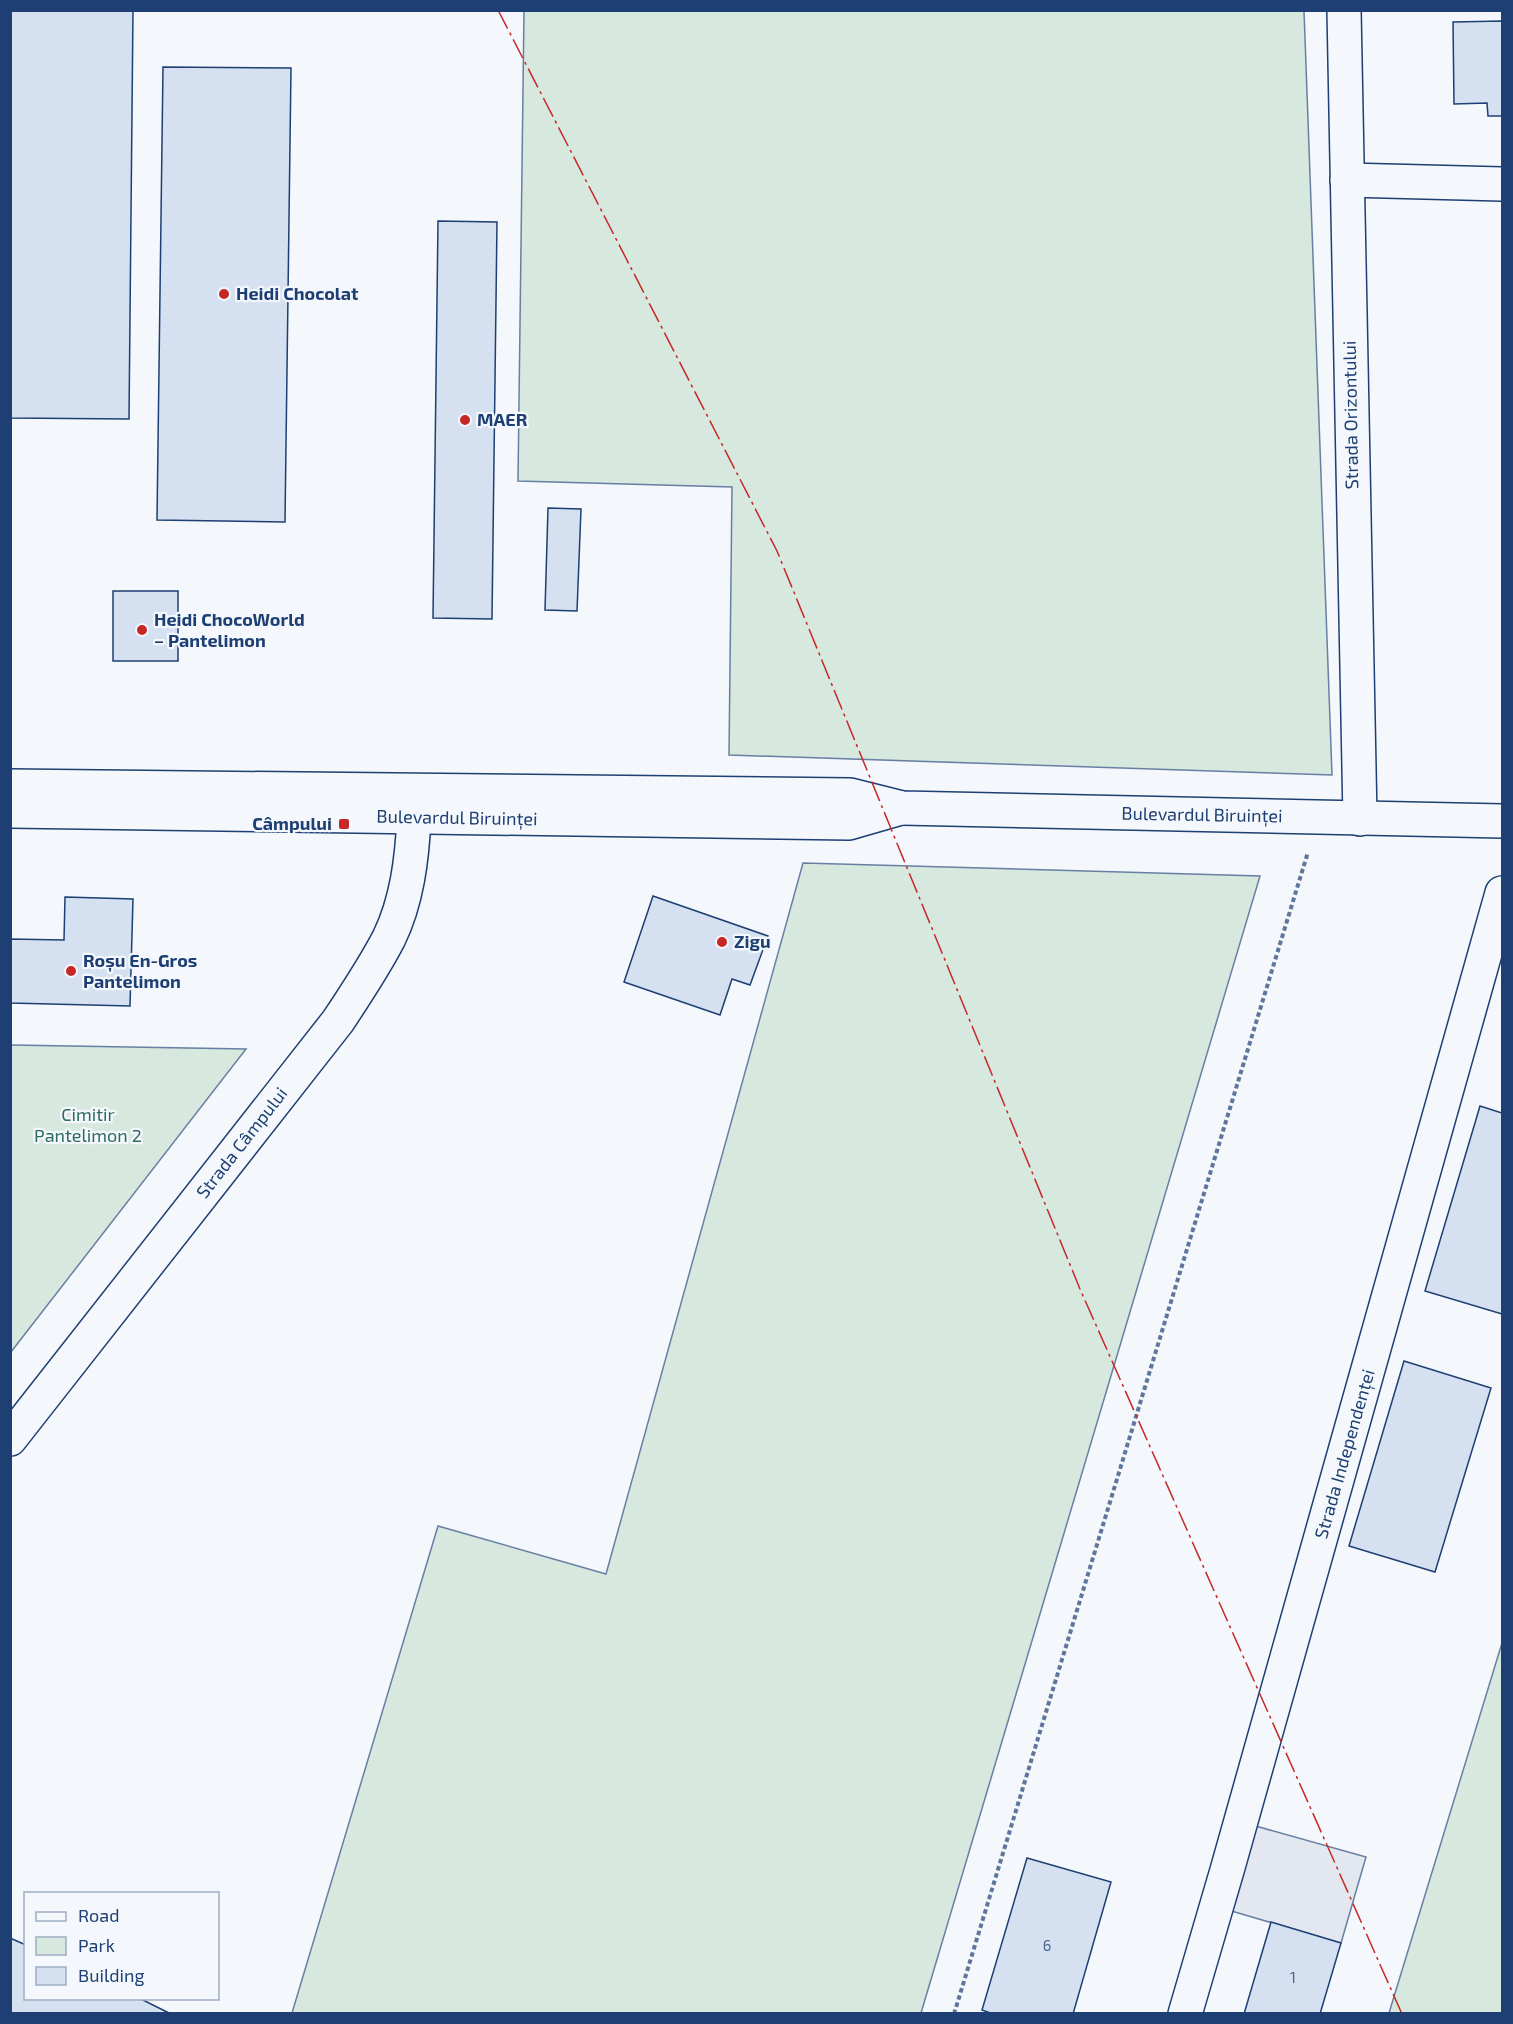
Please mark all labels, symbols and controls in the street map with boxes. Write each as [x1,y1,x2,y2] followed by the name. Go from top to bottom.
[236,282,359,304] place label: Heidi Chocolat
[217,287,231,301] marker: Heidi Chocolat
[1338,340,1362,490] street label: Strada Orizontului
[477,408,528,430] place label: MAER
[458,413,472,427] marker: MAER
[154,608,305,651] place label: Heidi ChocoWorld – Pantelimon
[135,623,149,637] marker: Heidi ChocoWorld – Pantelimon
[1121,802,1283,827] street label: Bulevardul Biruinței
[376,805,538,830] street label: Bulevardul Biruinței
[252,812,332,834] place label: Câmpului
[337,817,351,831] marker: Câmpului
[734,930,771,952] place label: Zigu
[715,935,729,949] marker: Zigu
[83,949,197,992] place label: Roșu En-Gros Pantelimon
[64,964,78,978] marker: Roșu En-Gros Pantelimon
[191,1082,291,1202] street label: Strada Câmpului
[34,1103,142,1146] park label: Cimitir Pantelimon 2
[1309,1366,1380,1541] street label: Strada Independenței
[24,1892,219,2000] legend
[78,1904,119,1926] text: Road
[78,1934,115,1956] text: Park
[1043,1936,1051,1954] house number: 6
[78,1964,145,1986] text: Building
[1290,1968,1296,1986] house number: 1

